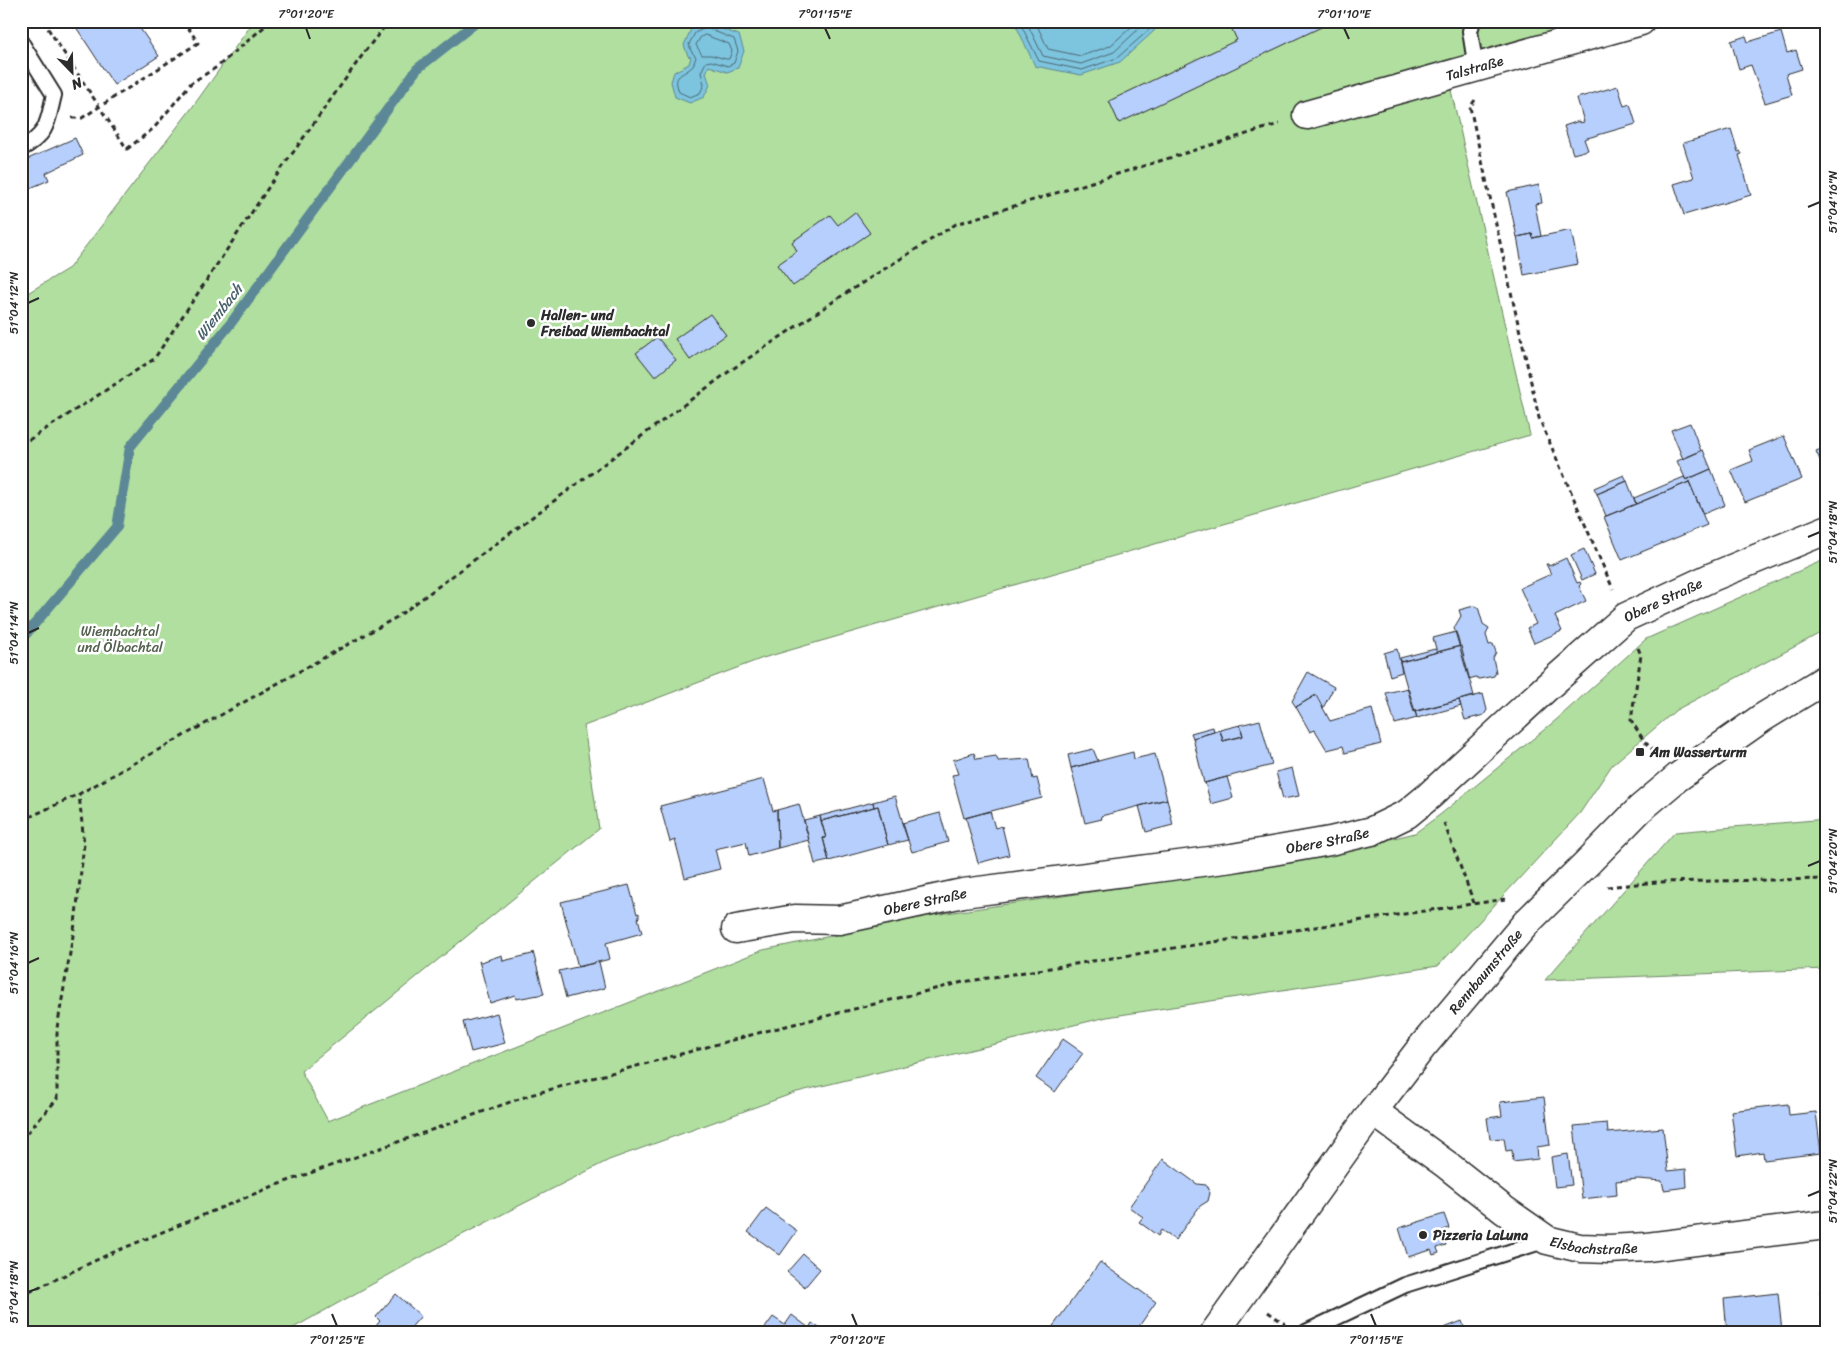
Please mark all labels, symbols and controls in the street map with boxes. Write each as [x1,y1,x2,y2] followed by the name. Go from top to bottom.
[278,3,335,25] text: 7°01'20"E
[798,3,853,25] text: 7°01'15"E
[1317,3,1372,25] text: 7°01'10"E
[48,48,98,98] north arrow
[1443,48,1506,88] street label: Talstraße
[67,70,87,97] text: N
[1822,170,1844,233] text: 51°04'16"N
[3,271,25,334] text: 51°04'12"N
[188,277,250,346] water label: Wiembach
[540,303,671,344] place label: Hallen- und Freibad Wiembachtal
[525,317,537,329] marker: Hallen- und Freibad Wiembachtal
[1822,500,1844,563] text: 51°04'18"N
[1619,571,1707,629] street label: Obere Straße
[3,601,25,665] text: 51°04'14"N
[77,619,164,660] park label: Wiembachtal und Ölbachtal
[1649,740,1747,765] place label: Am Wasserturm
[1634,746,1646,758] marker: Am Wasserturm
[1284,820,1372,861] street label: Obere Straße
[1822,828,1844,893] text: 51°04'20"N
[881,880,969,922] street label: Obere Straße
[1442,923,1529,1020] street label: Rennbaumstraße
[3,931,25,994] text: 51°04'16"N
[1822,1158,1844,1223] text: 51°04'22"N
[1433,1223,1528,1248] place label: Pizzeria LaLuna
[1417,1229,1429,1241] marker: Pizzeria LaLuna
[1547,1229,1638,1262] street label: Elsbachstraße
[3,1260,25,1323] text: 51°04'18"N
[309,1329,366,1351] text: 7°01'25"E
[829,1329,886,1351] text: 7°01'20"E
[1349,1329,1404,1351] text: 7°01'15"E

